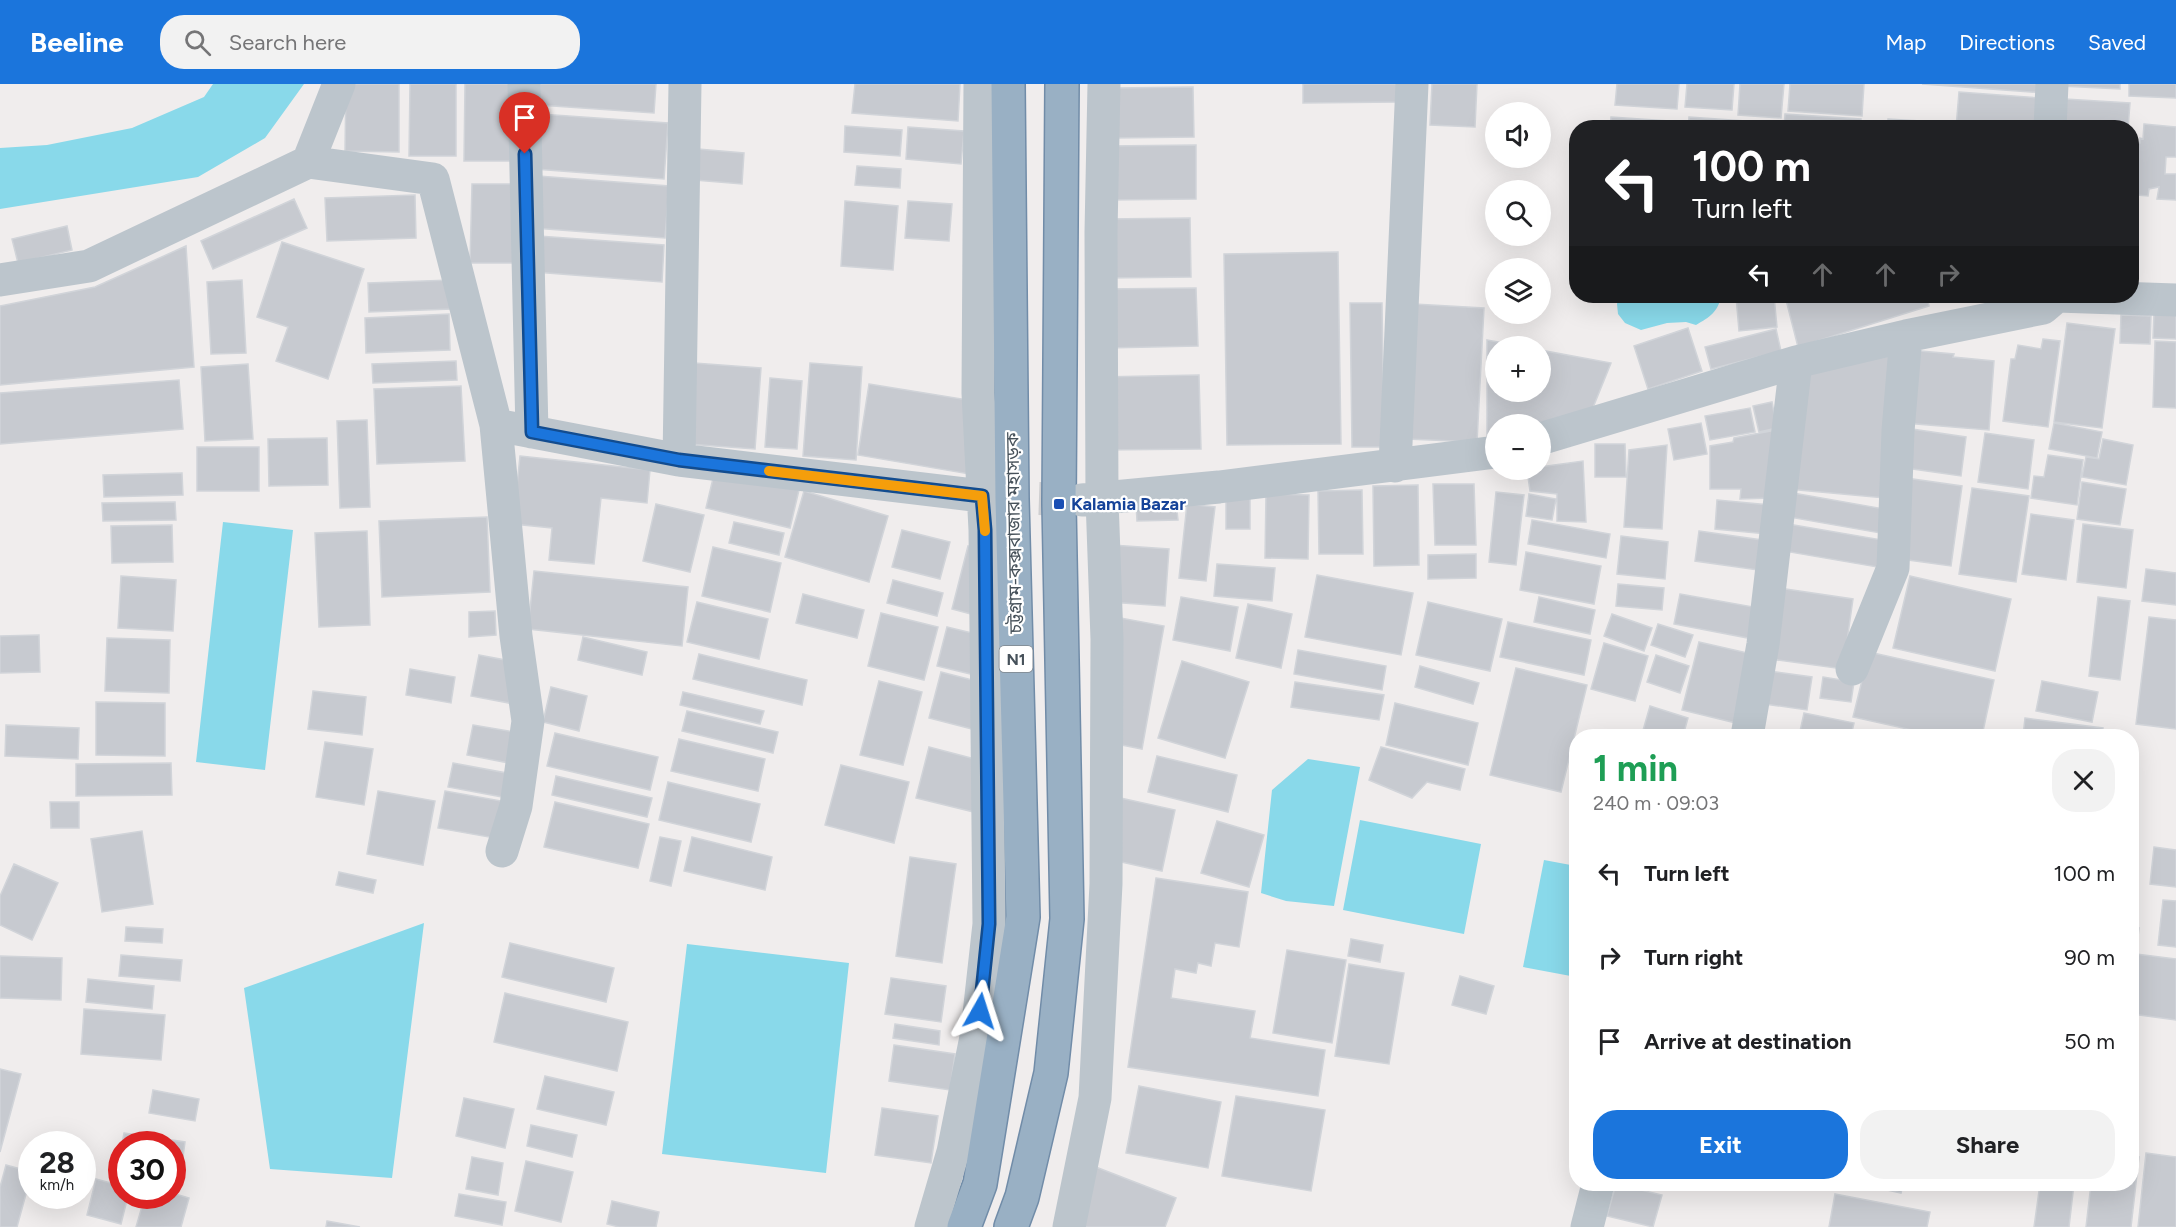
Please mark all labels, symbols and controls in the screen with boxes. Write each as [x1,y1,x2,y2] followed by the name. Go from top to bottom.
[160,15,580,69] search box
[30,25,124,59] text: Beeline
[181,26,214,59] icon: search
[229,29,346,56] text: Search here
[1885,30,1926,55] text: Map
[1959,30,2055,55] text: Directions
[2088,30,2146,55] text: Saved
[499,92,550,154] pin
[508,101,541,134] icon: arrive
[1485,102,1551,480] map controls
[1485,102,1551,168] button: sound
[1692,141,1811,192] text: 100 m
[1593,144,1671,222] icon: left
[1485,180,1551,246] button: search
[1692,192,1792,225] text: Turn left
[1485,258,1551,324] button: layers
[1743,258,1776,291] icon: left
[1806,258,1839,291] icon: ahead
[1869,258,1902,291] icon: ahead
[1932,258,1965,291] icon: right
[1485,336,1551,402] button: +
[1485,414,1551,480] button: −
[1001,432,1027,635] street label: চট্টগ্রাম-কক্সবাজার মহাসড়ক
[1071,493,1186,515] place label: Kalamia Bazar
[1052,497,1066,511] marker: Kalamia Bazar
[1000,646,1032,672] road number: N1
[1593,747,1678,790] text: 1 min
[2052,749,2115,812] button: close
[1593,791,1719,815] text: 240 m · 09:03
[1593,857,1626,890] icon: left
[1644,860,1730,887] text: Turn left
[2054,860,2115,887] text: 100 m
[1593,941,1626,974] icon: right
[1644,944,1743,971] text: Turn right
[2064,944,2115,971] text: 90 m
[948,979,1012,1043] position arrow
[1593,1025,1626,1058] icon: arrive
[1644,1028,1852,1055] text: Arrive at destination
[2064,1028,2115,1055] text: 50 m
[1593,1110,1848,1179] button: Exit
[1860,1110,2115,1179] button: Share
[108,1131,186,1209] speed limit sign: 30
[39,1144,75,1181] text: 28
[40,1176,74,1194] text: km/h

